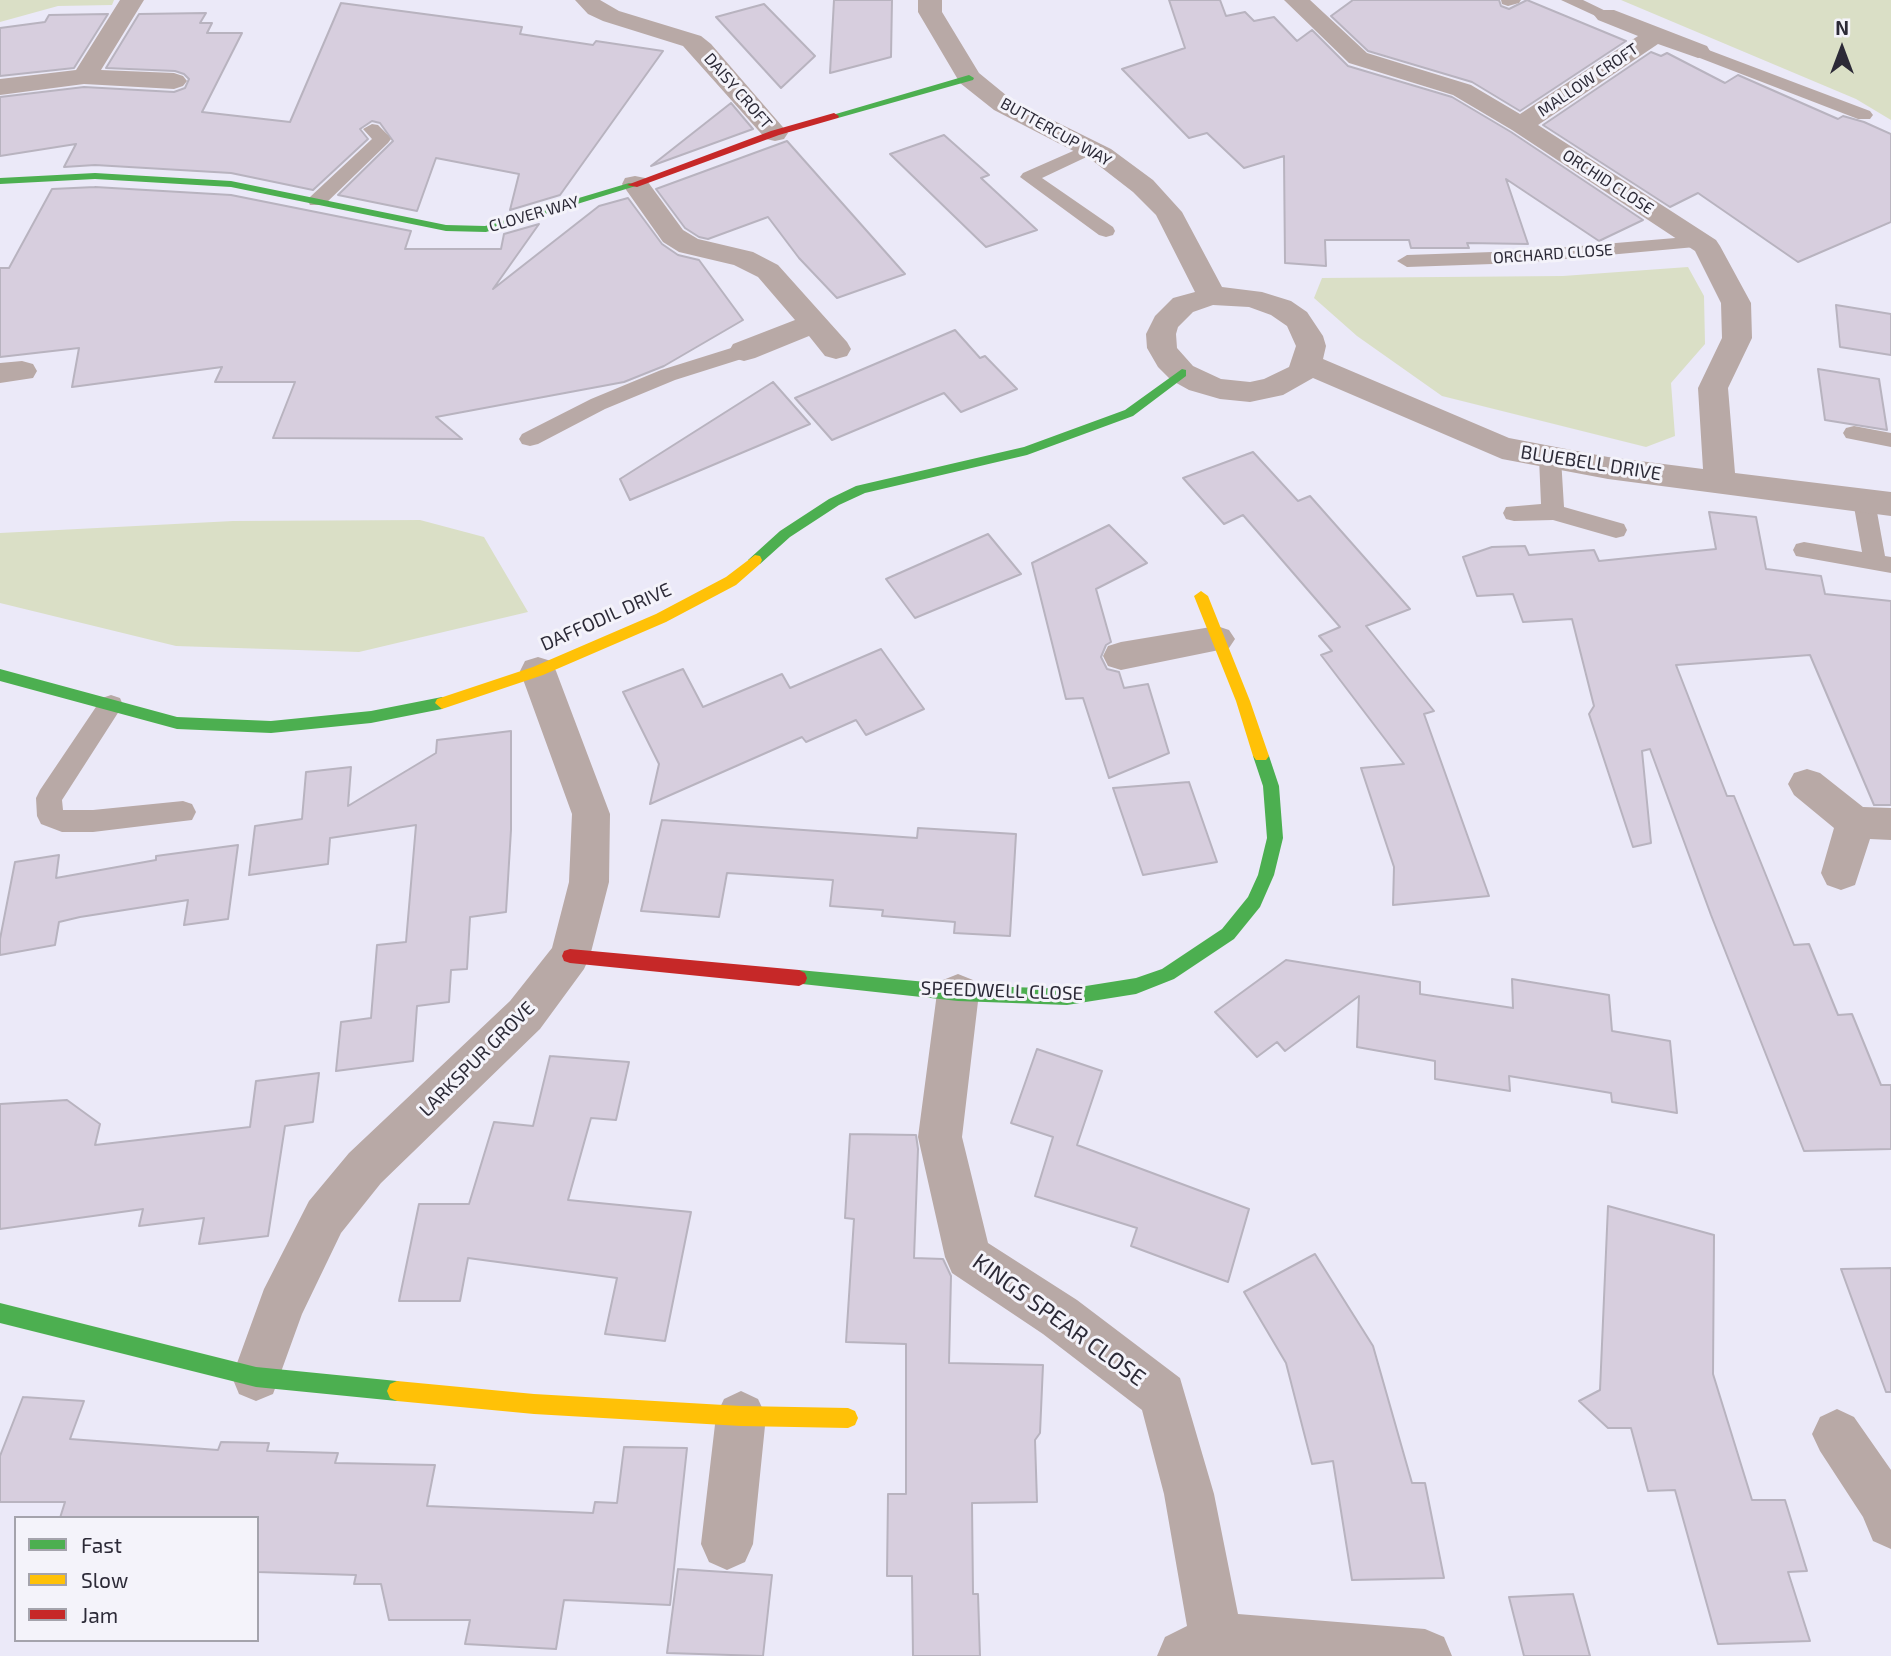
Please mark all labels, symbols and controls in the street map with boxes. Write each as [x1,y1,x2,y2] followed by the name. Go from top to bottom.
[1807,14,1877,84] north arrow
[1835,16,1849,39] text: N
[1534,39,1642,121] street label: MALLOW CROFT
[700,49,776,133] street label: DAISY CROFT
[997,94,1115,170] street label: BUTTERCUP WAY
[1559,145,1657,219] street label: ORCHID CLOSE
[487,192,581,236] street label: CLOVER WAY
[1492,240,1614,268] street label: ORCHARD CLOSE
[1519,441,1663,485] street label: BLUEBELL DRIVE
[537,578,675,656] street label: DAFFODIL DRIVE
[920,977,1084,1005] street label: SPEEDWELL CLOSE
[415,997,539,1121] street label: LARKSPUR GROVE
[967,1248,1151,1392] street label: KINGS SPEAR CLOSE
[14,1516,259,1642] legend
[81,1532,122,1557] text: Fast
[81,1567,128,1592] text: Slow
[81,1602,118,1627] text: Jam

